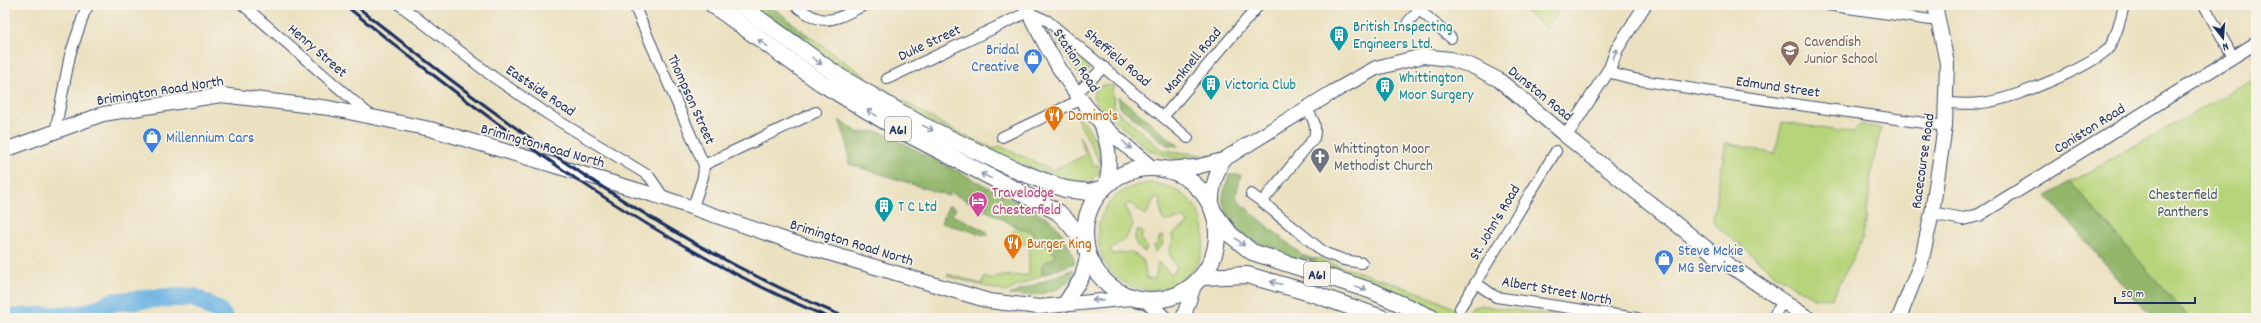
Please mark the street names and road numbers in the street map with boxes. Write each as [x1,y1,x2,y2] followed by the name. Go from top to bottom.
[282,19,352,84] street label: Henry Street
[895,20,965,68] street label: Duke Street
[1159,23,1228,99] street label: Manknell Road
[1079,24,1155,93] street label: Sheffield Road
[1046,25,1104,98] street label: Station Road
[660,51,720,149] street label: Thompson Street
[501,60,579,123] street label: Eastside Road
[1502,61,1577,128] street label: Dunston Road
[95,71,225,113] street label: Brimington Road North
[1734,71,1822,105] street label: Edmund Street
[2050,99,2130,160] street label: Coniston Road
[1906,112,1942,210] street label: Racecourse Road
[885,117,911,141] road number: A61
[478,119,607,175] street label: Brimington Road North
[1464,181,1527,265] street label: St. John's Road
[787,215,916,273] street label: Brimington Road North
[1304,262,1330,286] road number: A61
[1500,271,1614,312] street label: Albert Street North

